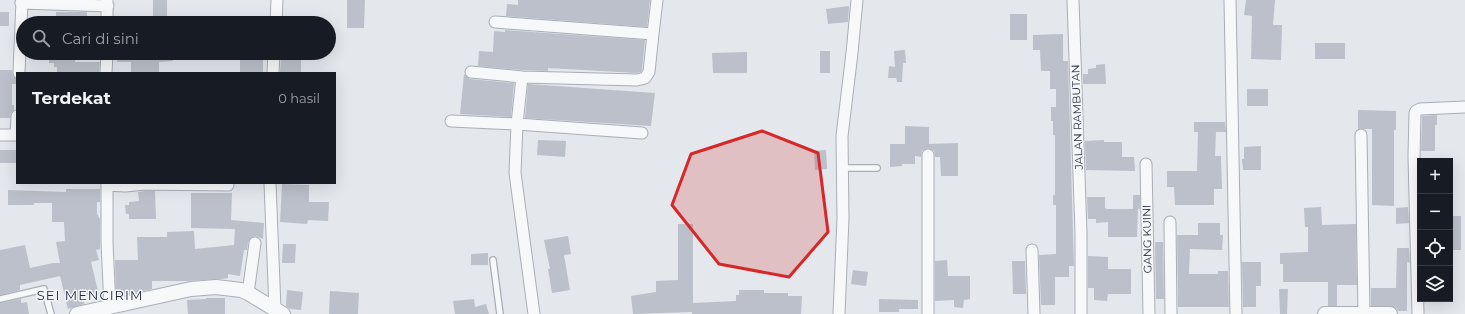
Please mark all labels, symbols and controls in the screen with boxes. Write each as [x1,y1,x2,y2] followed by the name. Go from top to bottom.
[16,16,336,60] search box
[30,27,52,49] icon: search
[62,29,139,48] text: Cari di sini
[1068,64,1086,171] street label: JALAN RAMBUTAN
[32,88,111,108] text: Terdekat
[278,90,320,106] text: 0 hasil
[1417,158,1453,302] map controls
[1417,158,1453,194] button: +
[1417,194,1453,230] button: −
[1139,205,1155,273] street label: GANG KUINI
[1417,230,1453,266] button: locate
[1417,266,1453,302] button: layers
[37,287,143,303] district label: SEI MENCIRIM

